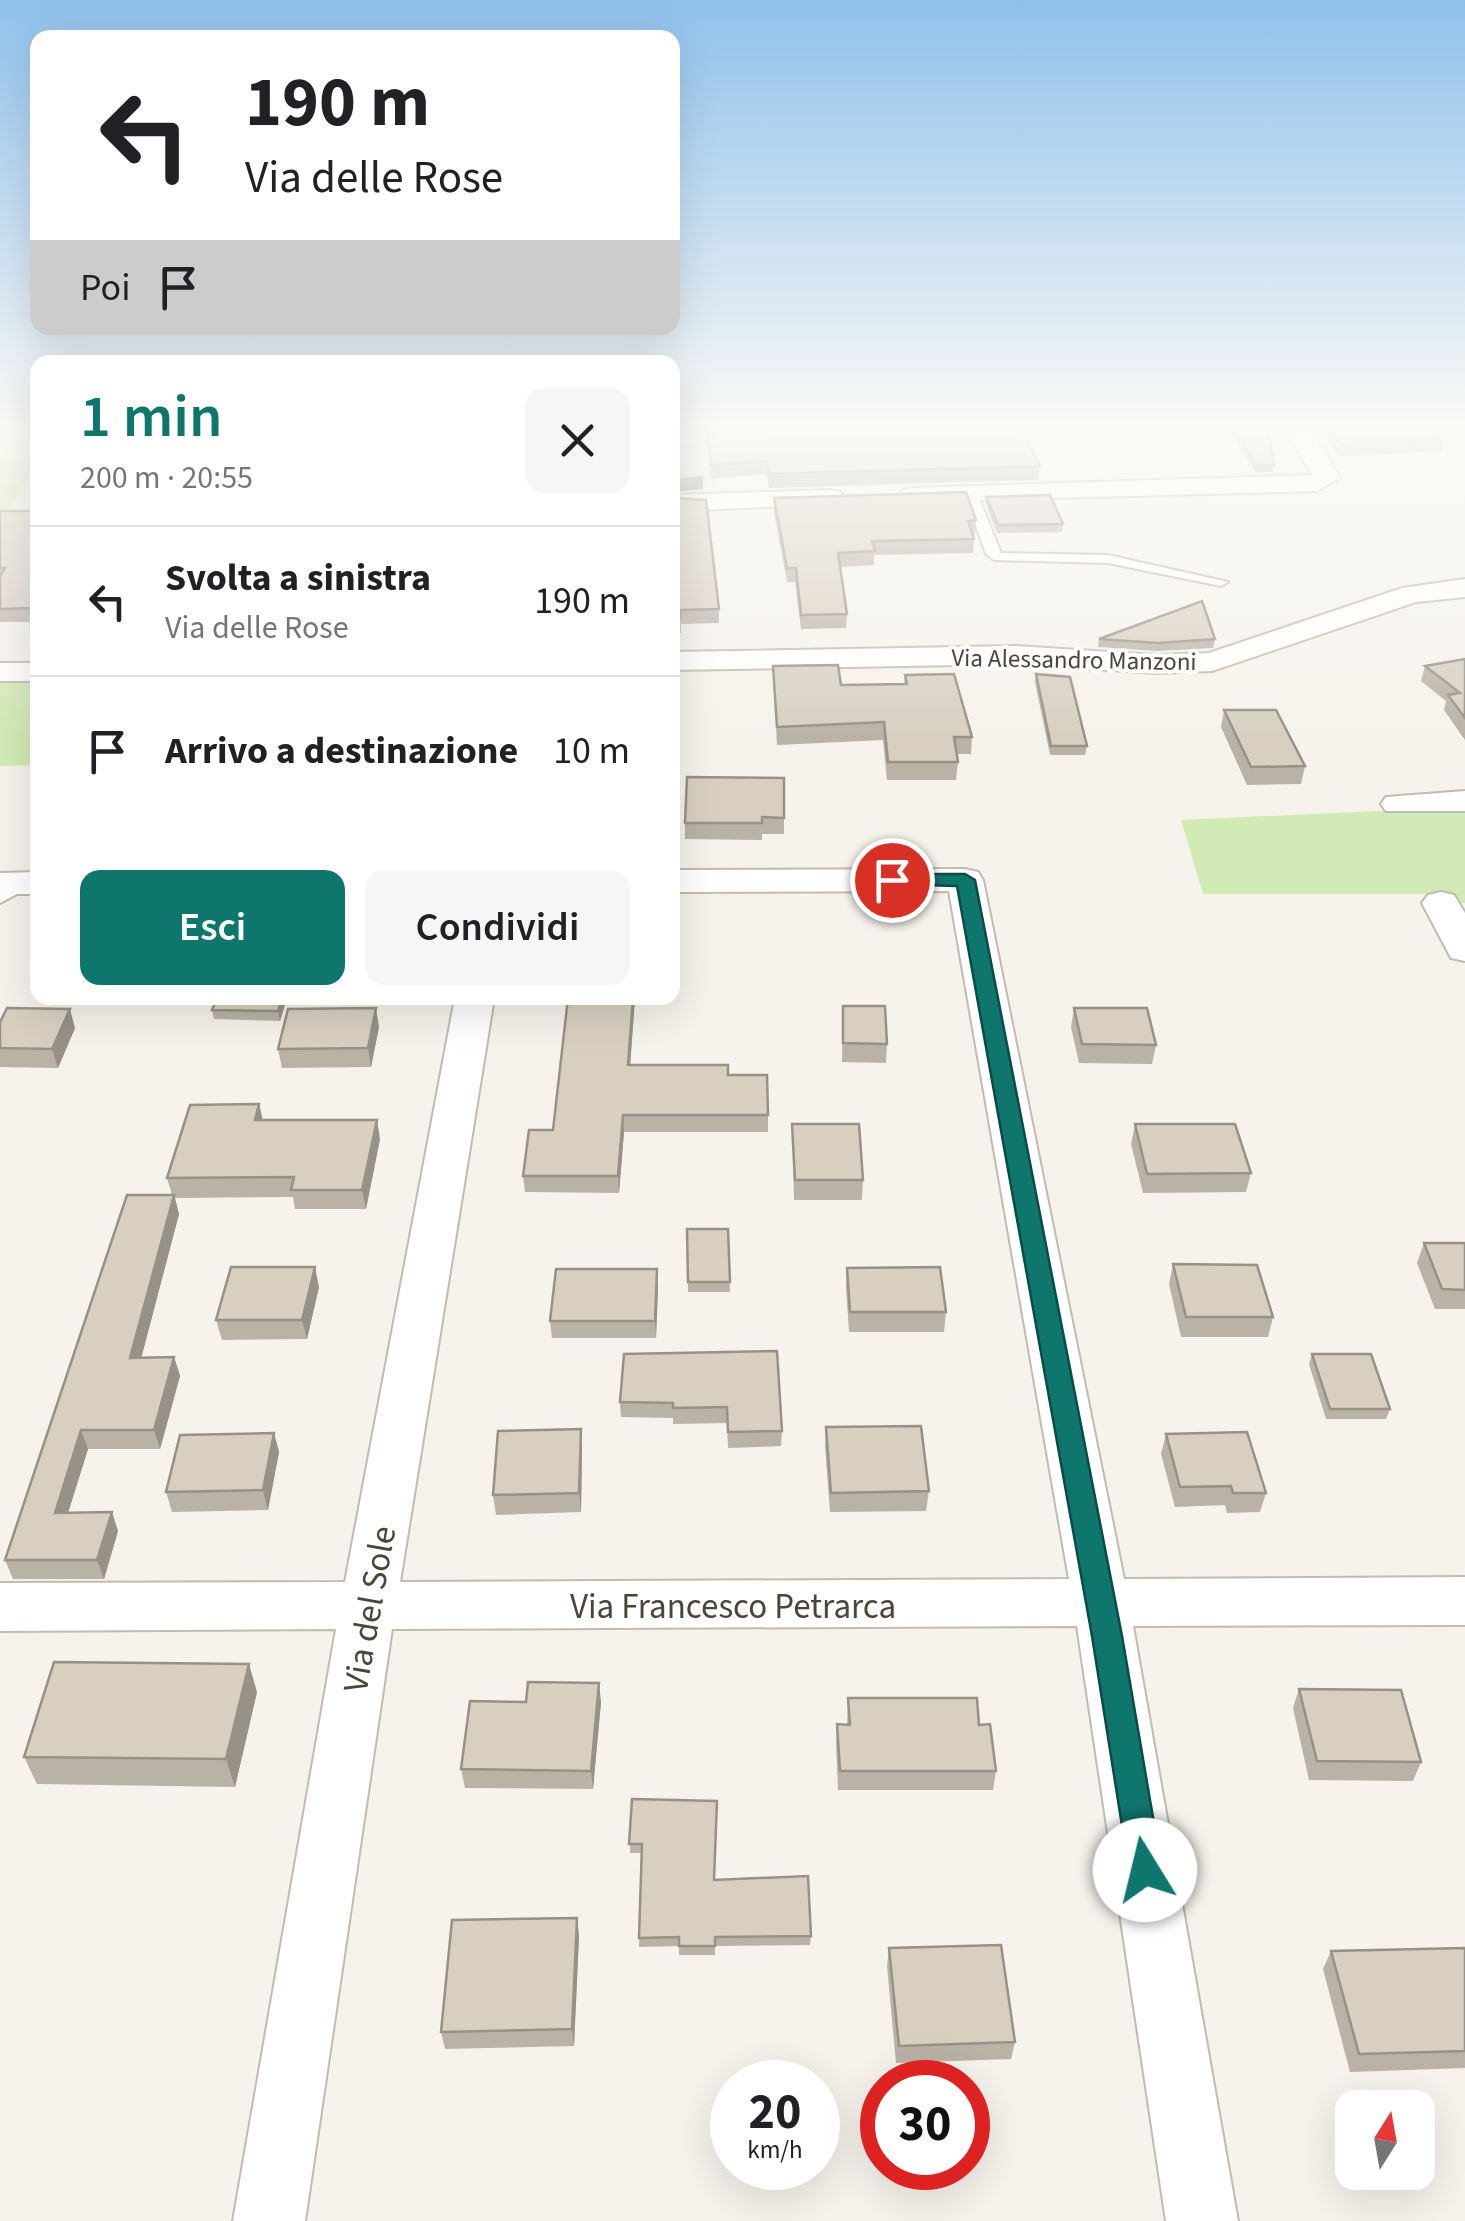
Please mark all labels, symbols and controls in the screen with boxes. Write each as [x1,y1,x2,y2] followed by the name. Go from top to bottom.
[245,53,430,153] text: 190 m
[80,70,210,200] icon: left
[245,146,503,210] text: Via delle Rose
[151,260,206,315] icon: arrive
[80,261,131,315] text: Poi
[80,375,223,460] text: 1 min
[525,388,630,493] button: close
[80,455,253,501] text: 200 m · 20:55
[165,551,431,605] text: Svolta a sinistra
[80,574,135,629] icon: left
[534,574,630,628] text: 190 m
[165,605,349,651] text: Via delle Rose
[951,640,1197,680] street label: Via Alessandro Manzoni
[80,724,135,779] icon: arrive
[165,724,518,778] text: Arrivo a destinazione
[553,724,630,778] text: 10 m
[850,838,935,923] pin
[865,853,920,908] icon: arrive
[80,870,345,985] button: Esci
[365,870,630,985] button: Condividi
[331,1522,409,1696] street label: Via del Sole
[570,1582,896,1632] street label: Via Francesco Petrarca
[1093,1818,1197,1922] position arrow
[860,2060,990,2190] speed limit sign: 30
[749,2077,801,2148] text: 20
[1335,2090,1435,2190] north arrow
[1335,2090,1435,2190] map controls
[747,2132,803,2168] text: km/h

